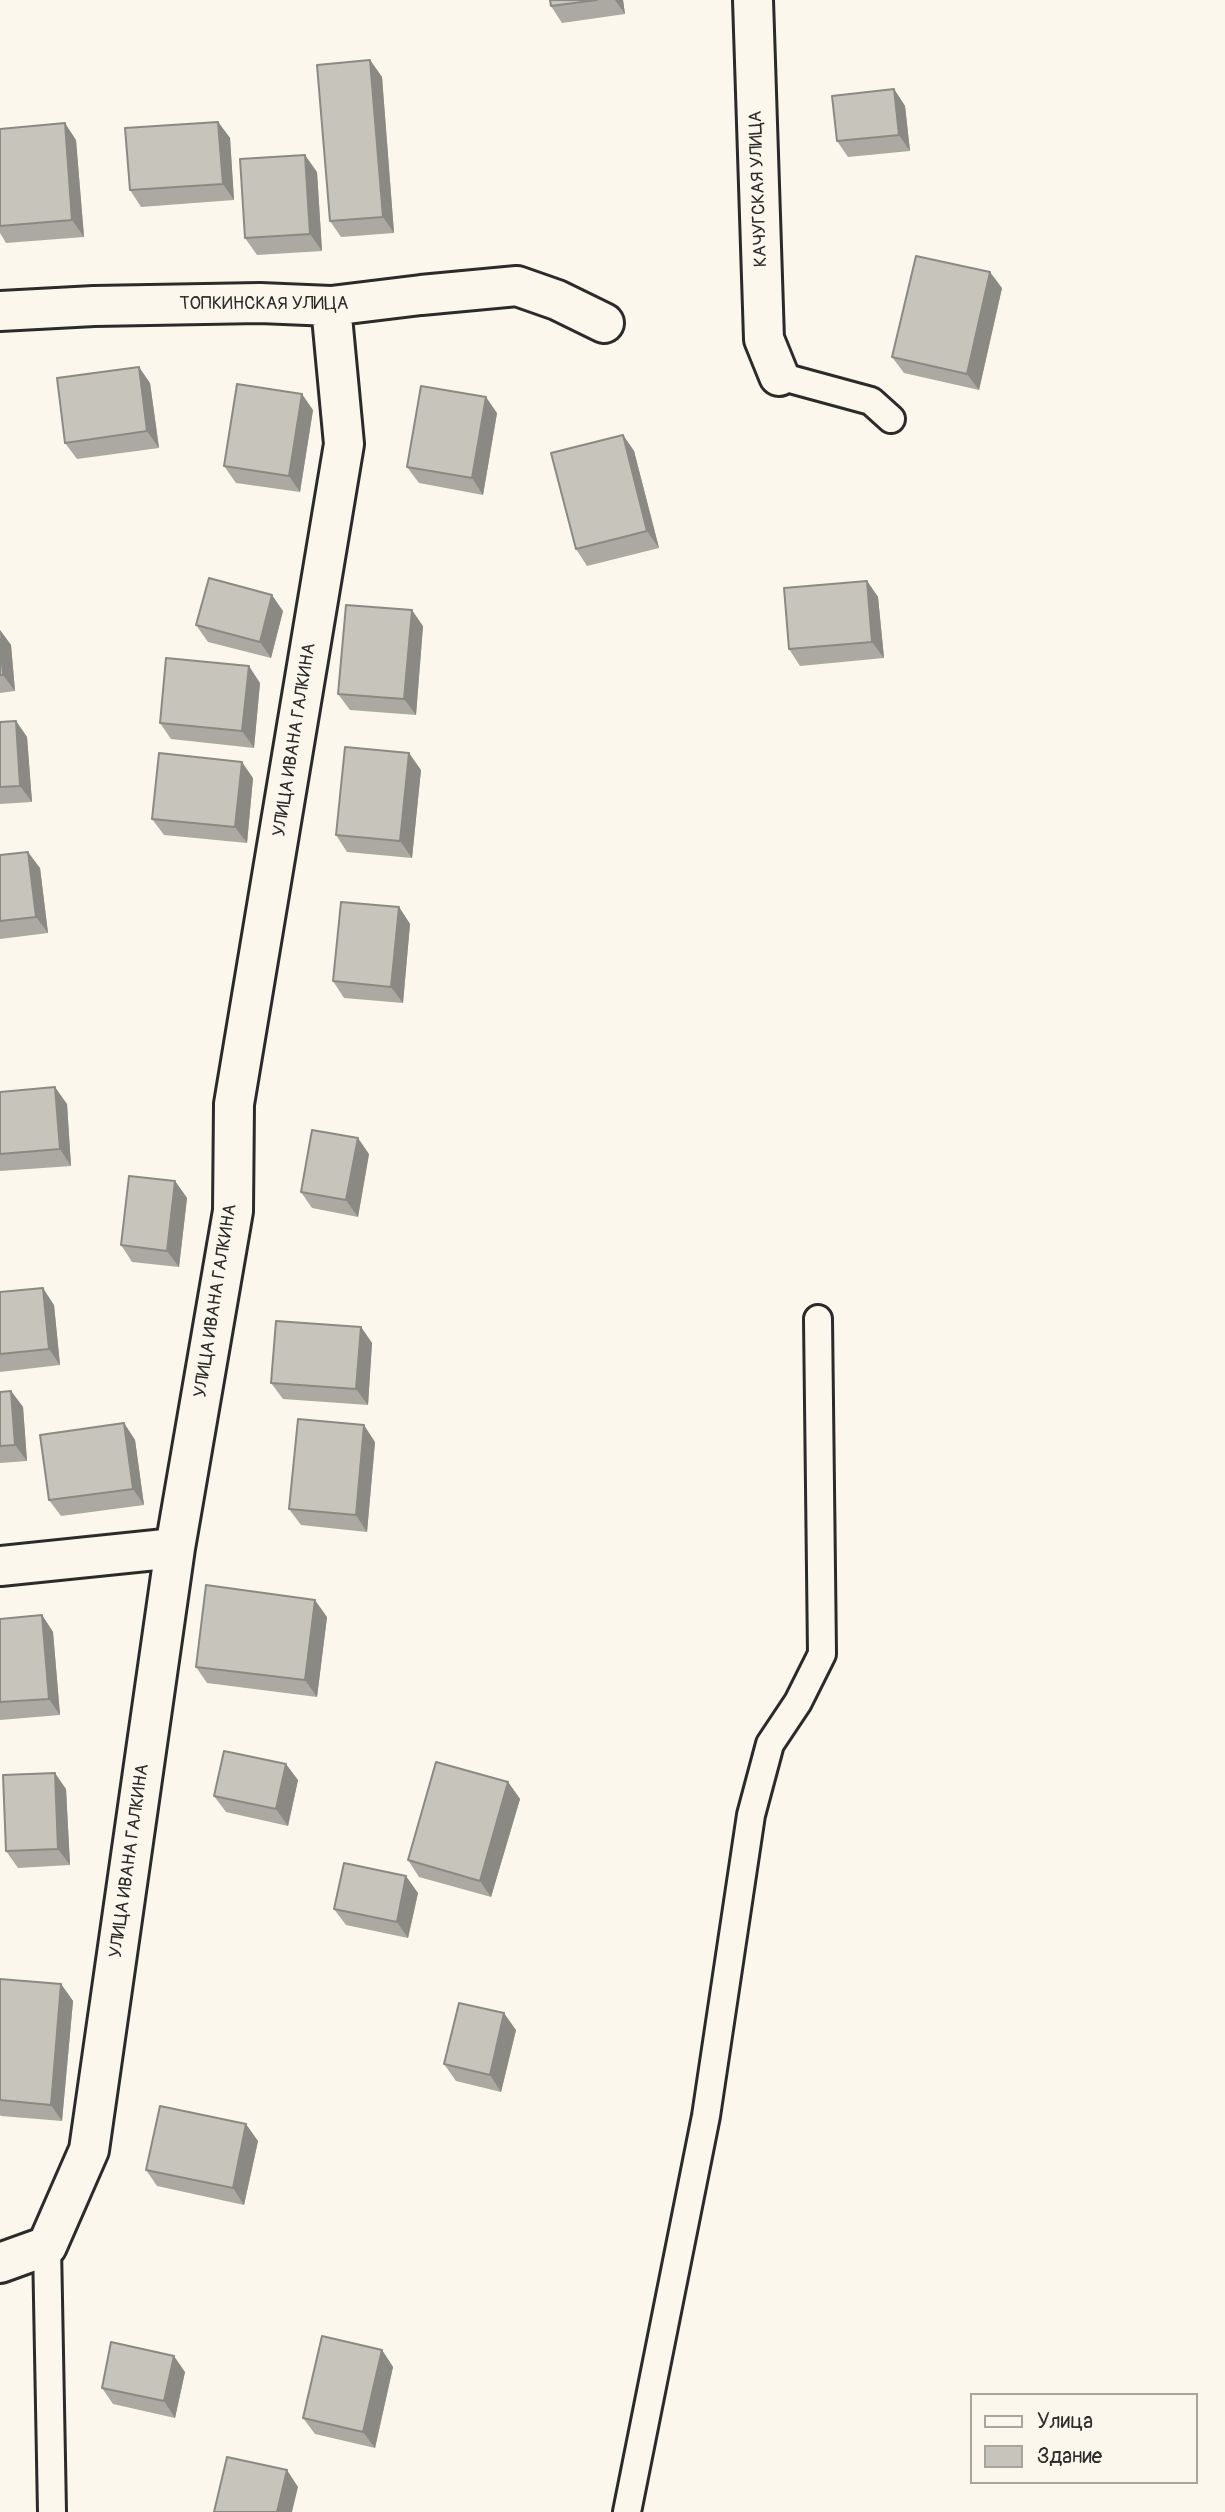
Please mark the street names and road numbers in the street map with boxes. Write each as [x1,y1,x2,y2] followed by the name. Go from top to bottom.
[745,110,773,268] street label: КАЧУГСКАЯ УЛИЦА
[179,293,349,315] street label: ТОПКИНСКАЯ УЛИЦА
[269,642,321,838] street label: УЛИЦА ИВАНА ГАЛКИНА
[190,1203,242,1399] street label: УЛИЦА ИВАНА ГАЛКИНА
[106,1763,154,1959] street label: УЛИЦА ИВАНА ГАЛКИНА

